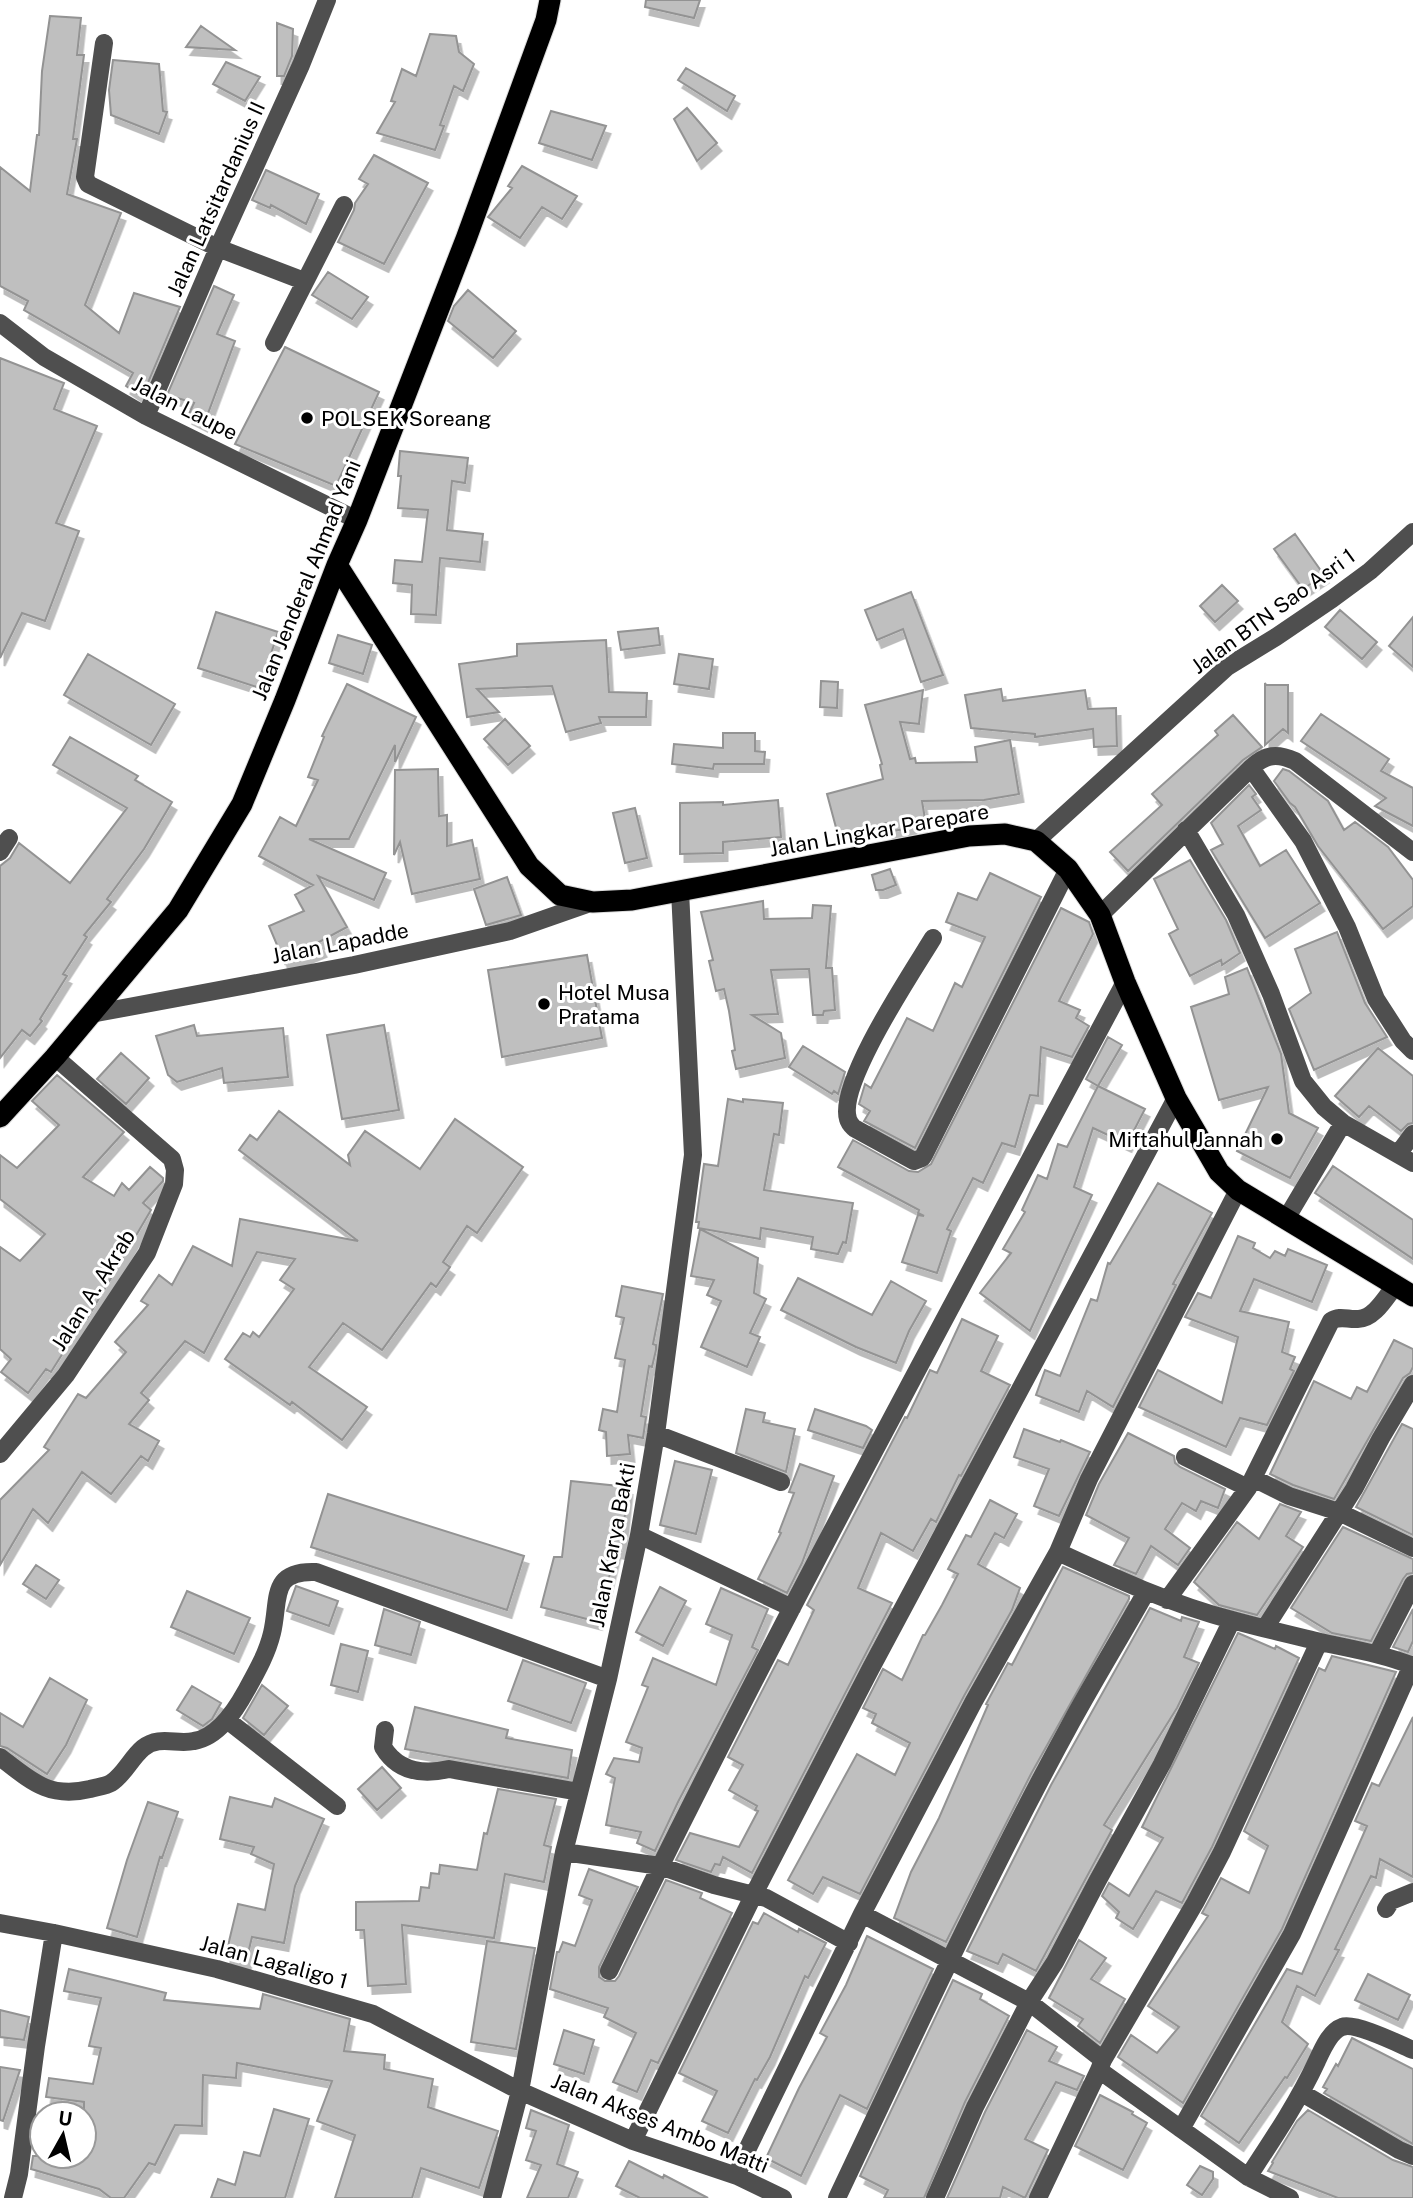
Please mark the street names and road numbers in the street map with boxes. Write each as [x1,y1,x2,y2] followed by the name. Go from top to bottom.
[162,98,270,300] street label: Jalan Latsitardanius II
[128,371,242,445] street label: Jalan Laupe
[246,456,366,704] street label: Jalan Jenderal Ahmad Yani
[1186,543,1360,679] street label: Jalan BTN Sao Asri 1
[767,798,991,862] street label: Jalan Lingkar Parepare
[269,917,411,969] street label: Jalan Lapadde
[46,1225,140,1355] street label: Jalan A. Akrab
[584,1460,640,1630] street label: Jalan Karya Bakti
[197,1930,351,1994] street label: Jalan Lagaligo 1
[548,2068,772,2178] street label: Jalan Akses Ambo Matti

